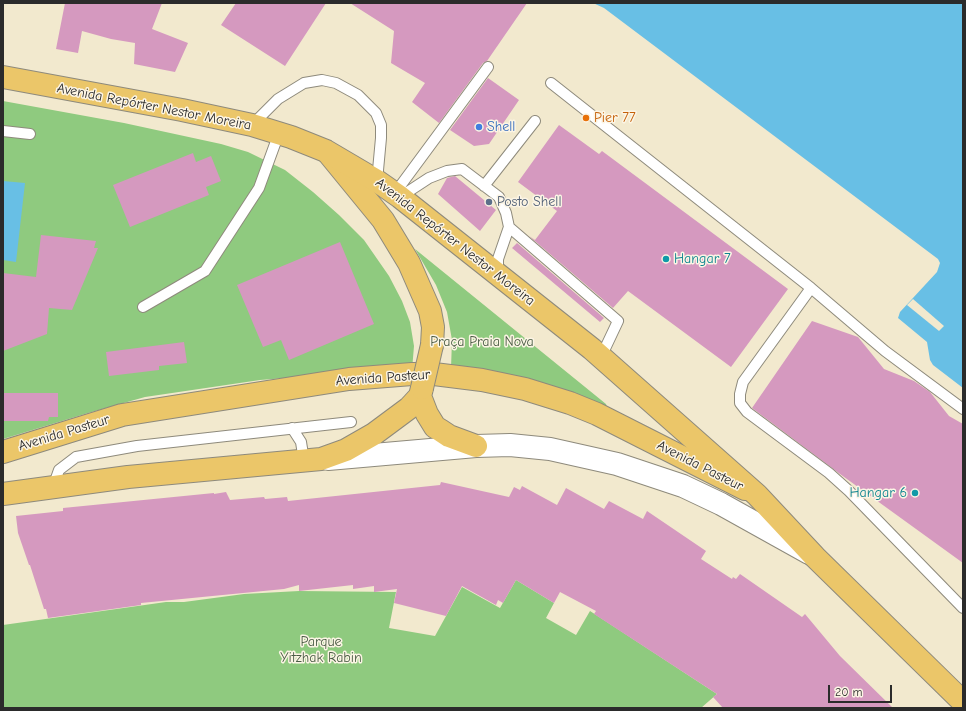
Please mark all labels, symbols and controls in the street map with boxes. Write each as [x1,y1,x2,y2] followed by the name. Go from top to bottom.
[55,80,253,134] street label: Avenida Repórter Nestor Moreira
[594,110,636,126] place label: Pier 77
[581,113,591,123] marker: Pier 77
[487,119,515,135] place label: Shell
[474,122,484,132] marker: Shell
[372,174,538,310] street label: Avenida Repórter Nestor Moreira
[497,194,561,210] place label: Posto Shell
[484,197,494,207] marker: Posto Shell
[674,251,731,267] place label: Hangar 7
[661,254,671,264] marker: Hangar 7
[430,334,534,350] park label: Praça Praia Nova
[335,366,431,390] street label: Avenida Pasteur
[16,411,112,455] street label: Avenida Pasteur
[654,437,746,495] street label: Avenida Pasteur
[849,485,907,501] place label: Hangar 6
[910,488,920,498] marker: Hangar 6
[280,634,362,666] park label: Parque Yitzhak Rabin
[830,677,894,703] scale bar
[835,685,863,699] text: 20 m

